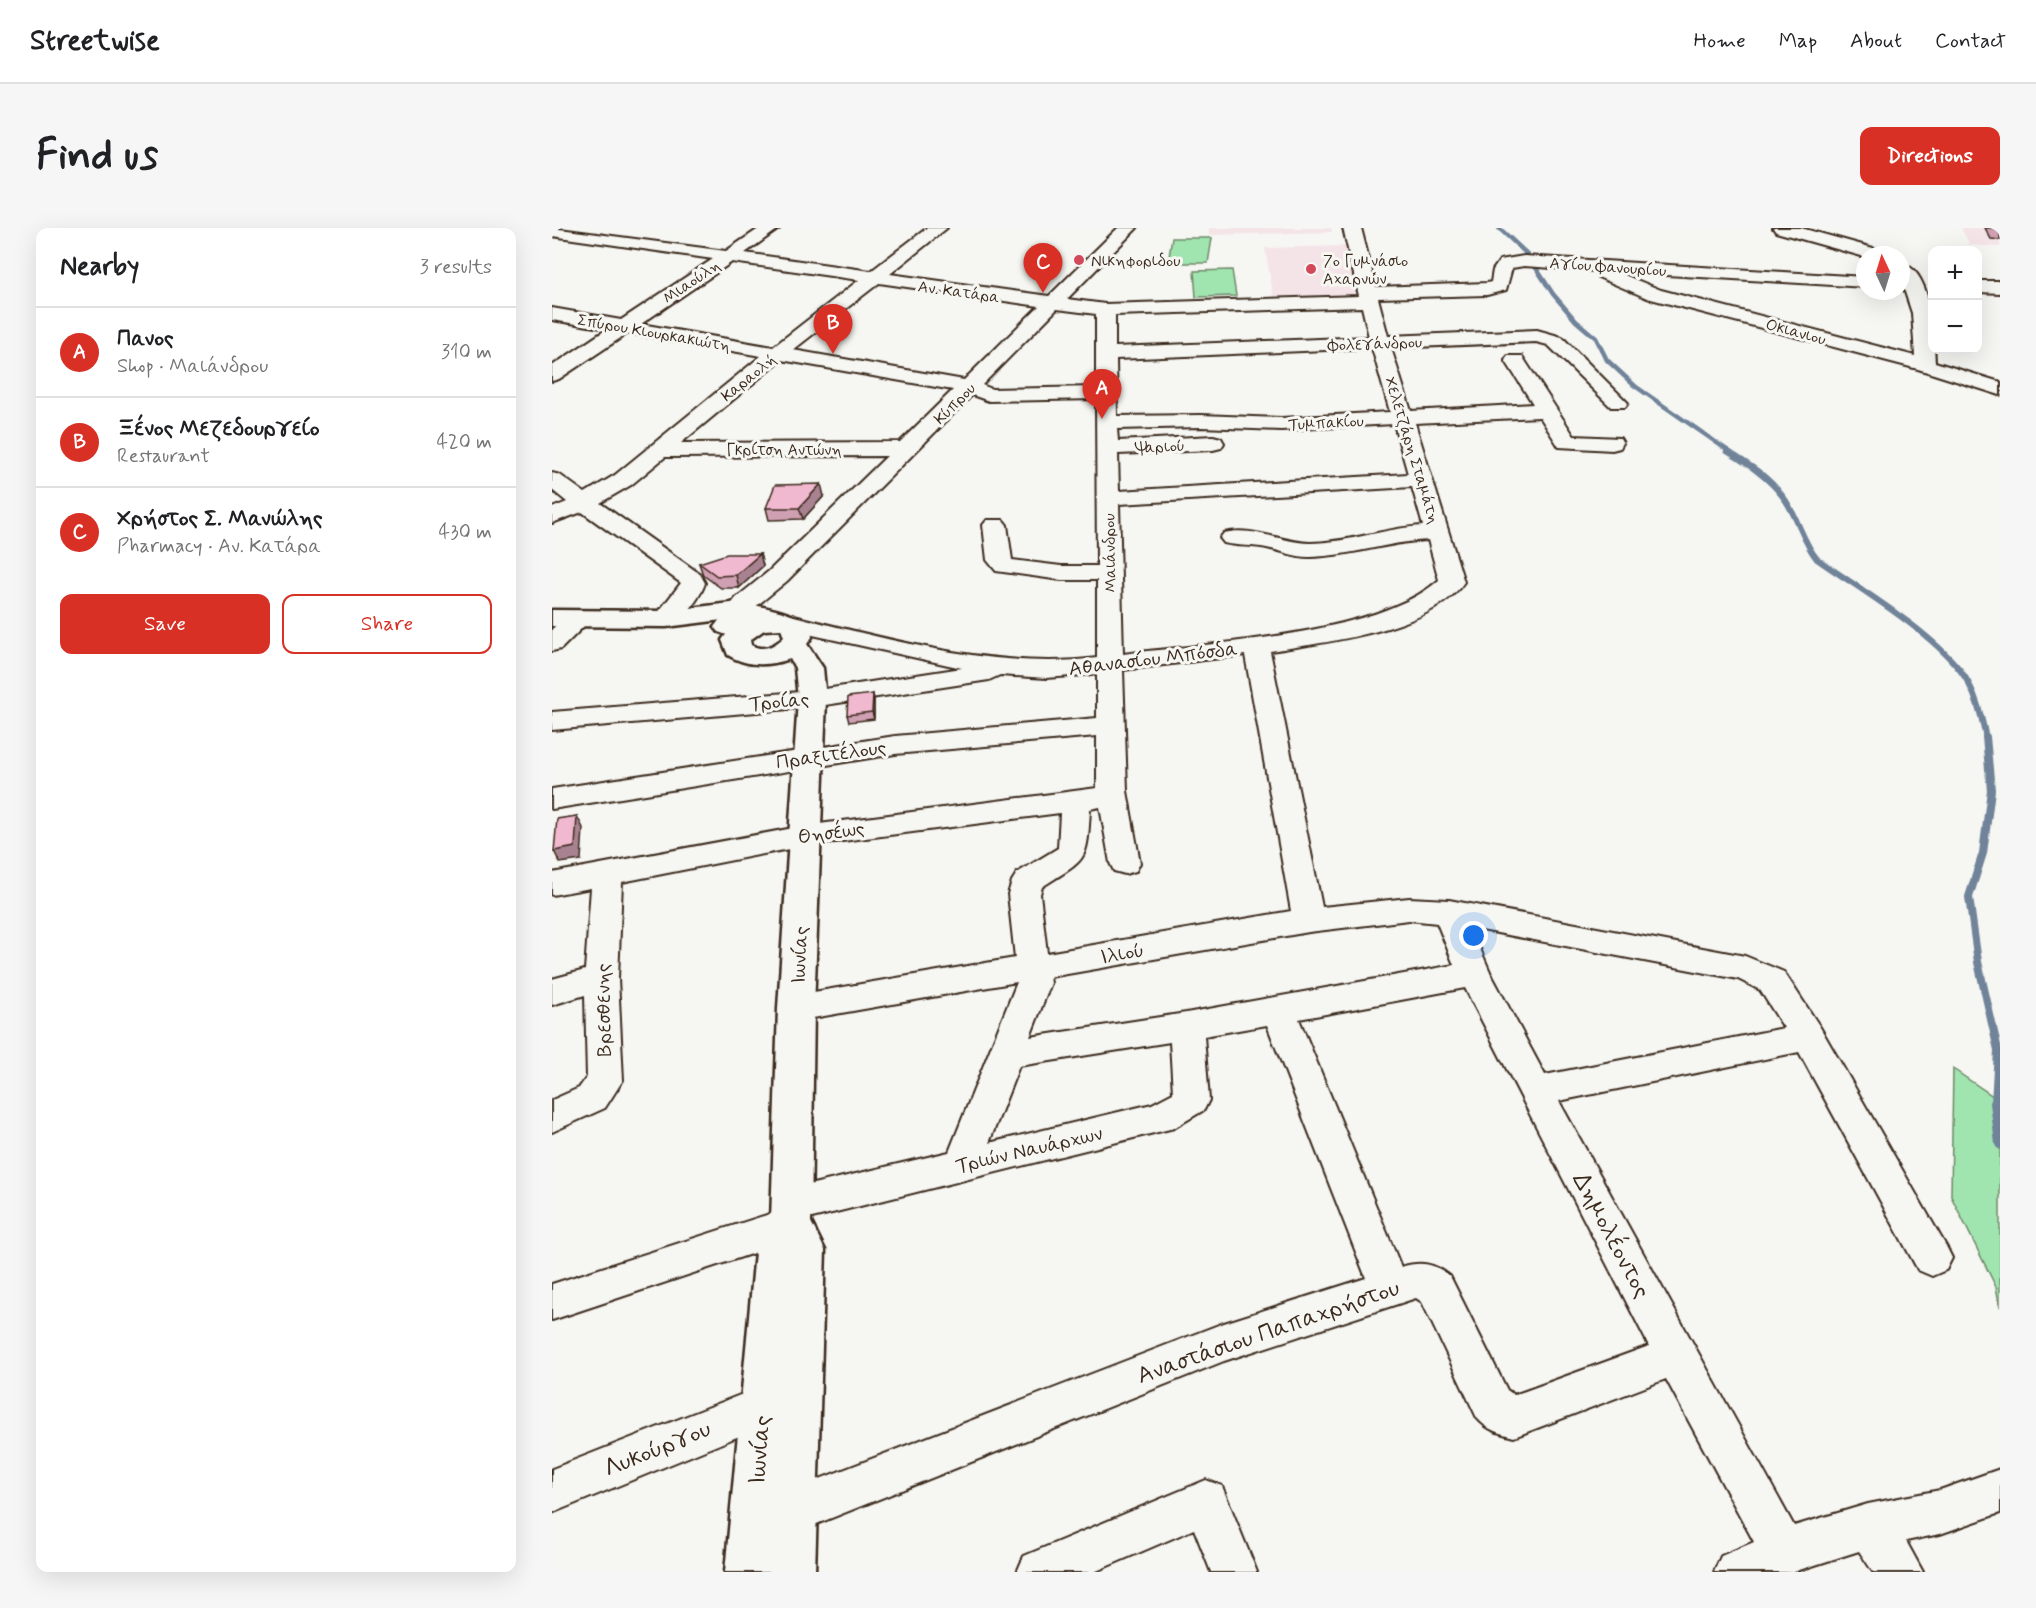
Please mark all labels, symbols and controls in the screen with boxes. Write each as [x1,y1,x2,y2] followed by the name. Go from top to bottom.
[30,23,160,60] text: Streetwise
[1694,27,1746,55] text: Home
[1779,27,1817,55] text: Map
[1850,27,1902,55] text: About
[1935,27,2006,55] text: Contact
[1860,127,2000,185] button: Directions
[36,129,158,184] text: Find us
[1024,244,1062,293] pin: C
[1856,246,1910,300] north arrow
[1928,246,1982,354] map controls
[1928,246,1982,300] button: +
[60,250,139,284] text: Nearby
[1091,251,1180,272] place label: Νικηφοριδου
[1323,251,1408,290] place label: 7ο Γυμνάσιο Αχαρνών
[1072,253,1086,267] marker: Νικηφοριδου
[1549,253,1667,282] street label: Αγίου Φανουρίου
[420,254,492,281] text: 3 results
[659,255,725,309] street label: Μιαούλη
[1304,262,1318,276] marker: 7ο Γυμνάσιο Αχαρνών
[917,276,1001,309] street label: Αν. Κατάρα
[1928,300,1982,354] button: −
[814,304,852,354] pin: B
[576,310,732,357] street label: Σπύρου Κιουρκακιώτη
[1763,314,1828,351] street label: Οκιανιου
[117,325,174,353] text: Πανος
[1327,332,1423,357] street label: Φολεγάνδρου
[73,339,86,366] text: A
[441,339,492,366] text: 310 m
[717,349,781,407] street label: Καραολή
[117,353,268,380] text: Shop · Μαιάνδρου
[1082,370,1122,419] pin: A
[1379,374,1444,527] street label: Χελετζάρη Σταμάτη
[930,379,981,430] street label: Κύπρου
[1288,411,1364,436] street label: Τυμπακίου
[117,415,320,443] text: Ξένος Μεζεδουργείο
[73,429,86,456] text: B
[436,429,492,456] text: 420 m
[1134,436,1185,459] street label: Ψαριού
[726,440,842,461] street label: Γκρίτση Αντώνη
[117,443,210,470] text: Restaurant
[117,505,323,533] text: Χρήστος Σ. Μανώλης
[1099,513,1122,593] street label: Μαιάνδρου
[72,519,87,546] text: C
[439,519,492,546] text: 430 m
[117,533,321,560] text: Pharmacy · Αν. Κατάρα
[60,594,270,654] button: Save
[282,594,492,654] button: Share
[1067,636,1239,683] street label: Αθανασίου Μπόσδα
[748,686,811,719] street label: Τροίας
[774,734,888,777] street label: Πραξιτέλους
[796,815,867,852] street label: Θησέως
[1459,921,1488,950] your location
[786,925,816,985] street label: Ιωνίας
[1098,937,1146,972] street label: Ιλιού
[590,963,619,1057] street label: Βρεσθενης
[953,1120,1106,1180] street label: Τριών Ναυάρχων
[1564,1167,1658,1304] street label: Δημολέοντος
[1133,1273,1404,1392] street label: Αναστάσιου Παπαχρήστου
[599,1414,716,1485] street label: Λυκούργου
[742,1414,779,1486] street label: Ιωνίας

